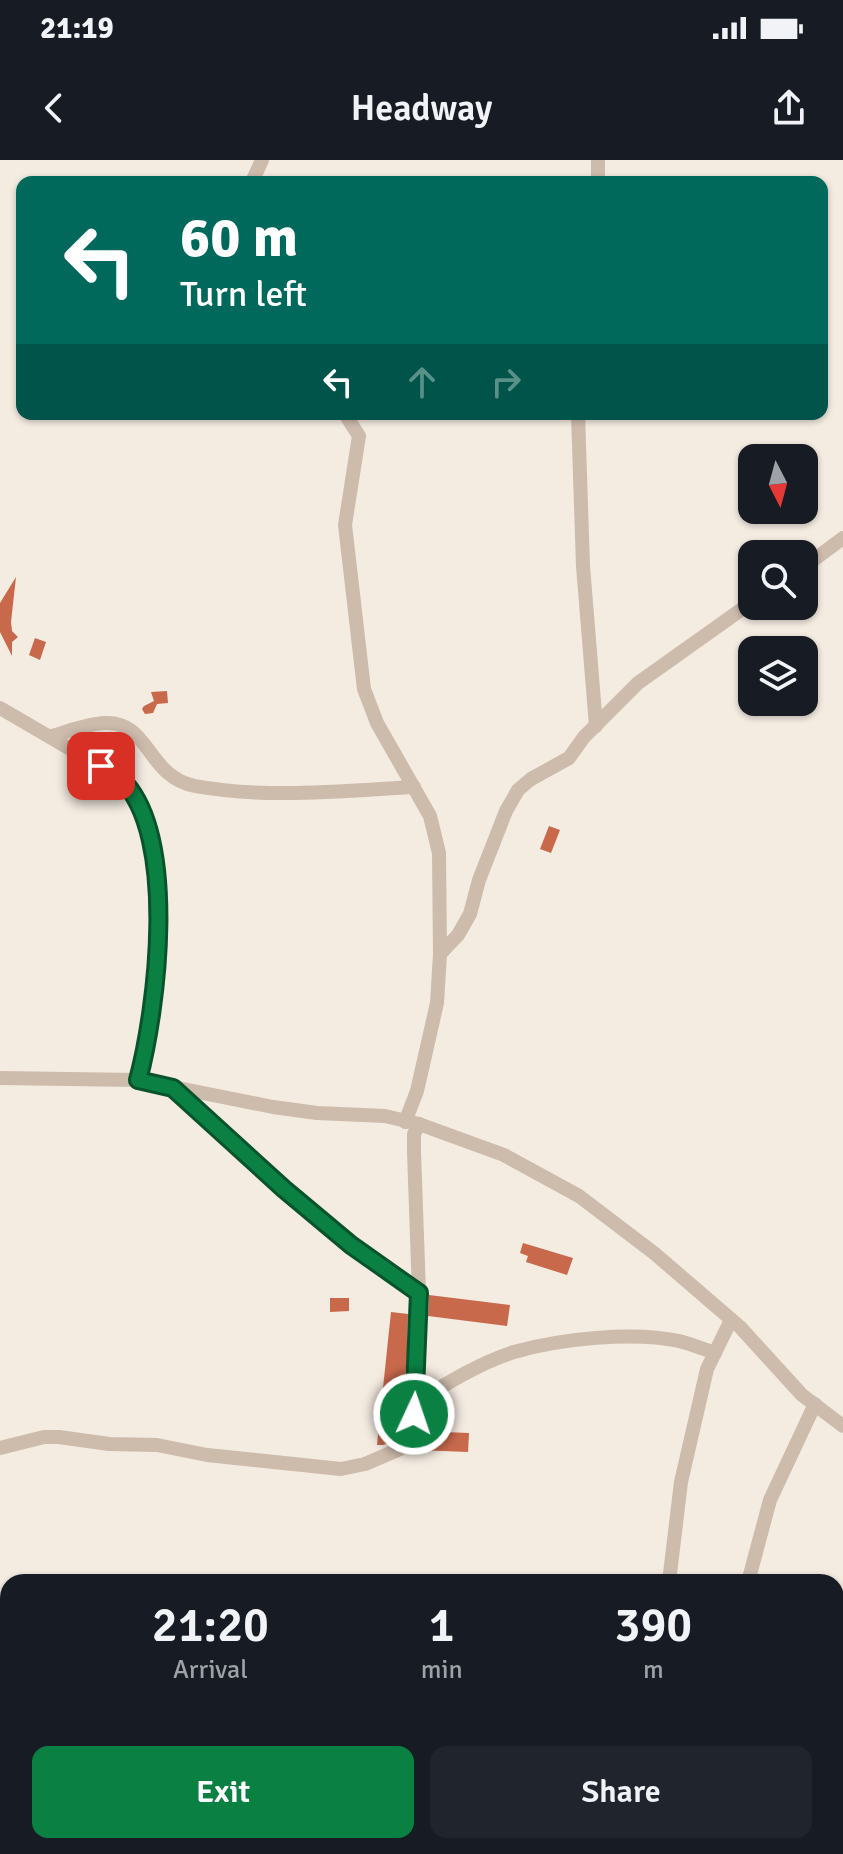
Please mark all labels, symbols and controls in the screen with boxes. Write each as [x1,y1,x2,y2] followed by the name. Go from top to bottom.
[40,10,114,47] text: 21:19
[32,86,76,130] icon: back
[351,86,492,131] text: Headway
[767,86,811,130] icon: share
[180,203,298,272] text: 60 m
[48,208,152,312] icon: left
[180,272,307,317] text: Turn left
[316,360,360,404] icon: left
[400,360,444,404] icon: ahead
[484,360,528,404] icon: right
[738,444,818,524] north arrow
[738,444,818,716] map controls
[738,540,818,620] button: search
[738,636,818,716] button: layers
[67,732,135,800] pin
[79,744,123,788] icon: arrive
[372,1372,456,1456] position arrow
[152,1596,269,1655] text: 21:20
[429,1596,455,1655] text: 1
[614,1596,692,1655] text: 390
[173,1654,248,1686] text: Arrival
[421,1654,463,1686] text: min
[643,1654,664,1686] text: m
[32,1746,414,1838] button: Exit
[430,1746,812,1838] button: Share

